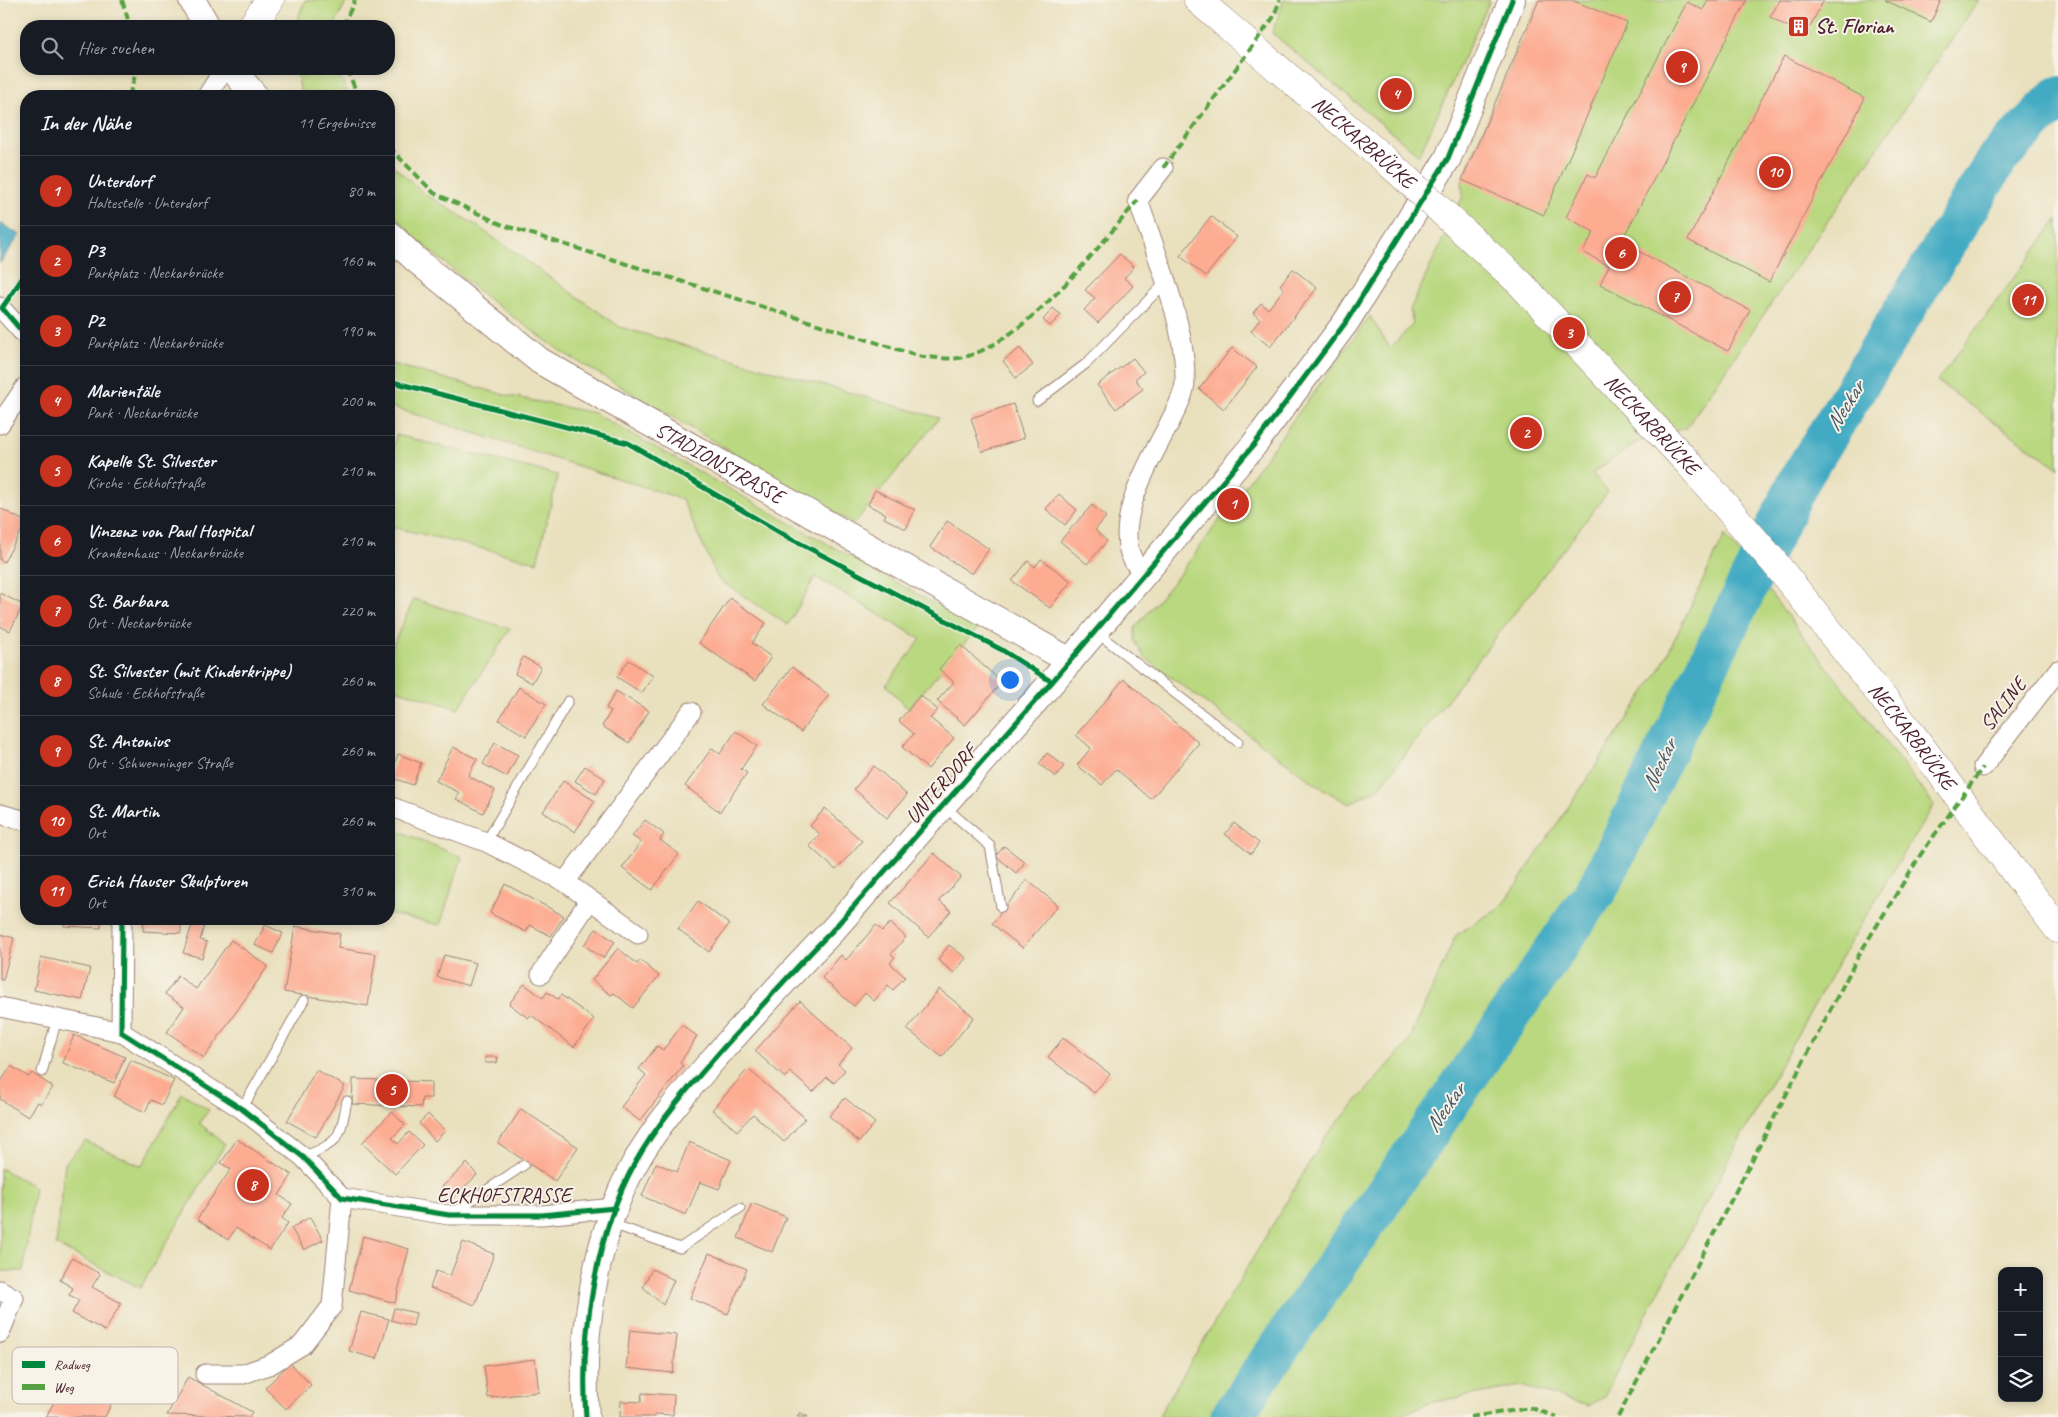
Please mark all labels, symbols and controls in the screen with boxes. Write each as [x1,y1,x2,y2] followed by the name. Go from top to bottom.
[1815,13,1895,39] place label: St. Florian
[1787,14,1811,38] building icon: St. Florian
[20,20,395,75] search box
[38,34,66,62] icon: search
[78,36,154,60] text: Hier suchen
[1666,48,1698,86] pin: 9
[1380,75,1412,113] pin: 4
[1307,90,1423,196] street label: NECKARBRÜCKE
[40,110,130,136] text: In der Nähe
[298,113,375,133] text: 11 Ergebnisse
[1759,153,1791,191] pin: 10
[87,169,151,193] text: Unterdorf
[52,181,60,201] text: 1
[348,181,375,201] text: 80 m
[87,193,207,213] text: Haltestelle · Unterdorf
[1605,234,1637,272] pin: 6
[87,239,104,263] text: P3
[52,251,60,271] text: 2
[341,251,375,271] text: 160 m
[87,263,223,283] text: Parkplatz · Neckarbrücke
[1659,278,1691,316] pin: 7
[2012,281,2044,319] pin: 11
[87,309,104,333] text: P2
[1553,314,1585,352] pin: 3
[52,321,60,341] text: 3
[341,321,375,341] text: 190 m
[87,333,223,353] text: Parkplatz · Neckarbrücke
[1599,369,1708,482] street label: NECKARBRÜCKE
[1819,373,1873,436] water label: Neckar
[87,379,159,403] text: Marientäle
[52,391,60,411] text: 4
[341,391,375,411] text: 200 m
[87,403,197,423] text: Park · Neckarbrücke
[1510,414,1542,452] pin: 2
[651,416,791,511] street label: STADIONSTRASSE
[87,449,216,473] text: Kapelle St. Silvester
[53,461,59,481] text: 5
[341,461,375,481] text: 210 m
[87,473,205,493] text: Kirche · Eckhofstraße
[1217,485,1249,523] pin: 1
[87,519,251,543] text: Vinzenz von Paul Hospital
[52,531,60,551] text: 6
[341,531,375,551] text: 210 m
[87,543,243,563] text: Krankenhaus · Neckarbrücke
[87,589,168,613] text: St. Barbara
[52,601,60,621] text: 7
[341,601,375,621] text: 220 m
[87,613,191,633] text: Ort · Neckarbrücke
[87,659,291,683] text: St. Silvester (mit Kinderkrippe)
[997,667,1023,693] your location
[1974,670,2034,736] street label: SALINE
[52,671,60,691] text: 8
[341,671,375,691] text: 260 m
[1863,677,1963,797] street label: NECKARBRÜCKE
[87,683,204,703] text: Schule · Eckhofstraße
[87,729,169,753] text: St. Antonius
[1635,731,1685,795] water label: Neckar
[900,737,984,829] street label: UNTERDORF
[52,741,60,761] text: 9
[341,741,375,761] text: 260 m
[87,753,233,773] text: Ort · Schwenninger Straße
[87,799,159,823] text: St. Martin
[49,811,63,831] text: 10
[341,811,375,831] text: 260 m
[87,823,106,843] text: Ort
[87,869,248,893] text: Erich Hauser Skulpturen
[49,881,63,901] text: 11
[341,881,375,901] text: 310 m
[87,893,106,913] text: Ort
[376,1071,408,1109] pin: 5
[1418,1075,1474,1138] water label: Neckar
[237,1166,269,1204] pin: 8
[437,1182,574,1208] street label: ECKHOFSTRASSE
[1998,1267,2043,1402] map controls
[1998,1267,2043,1312] button: +
[1998,1312,2043,1357] button: −
[12,1347,178,1404] legend
[54,1356,91,1373] text: Radweg
[1998,1357,2043,1402] button: layers
[54,1379,75,1396] text: Weg

